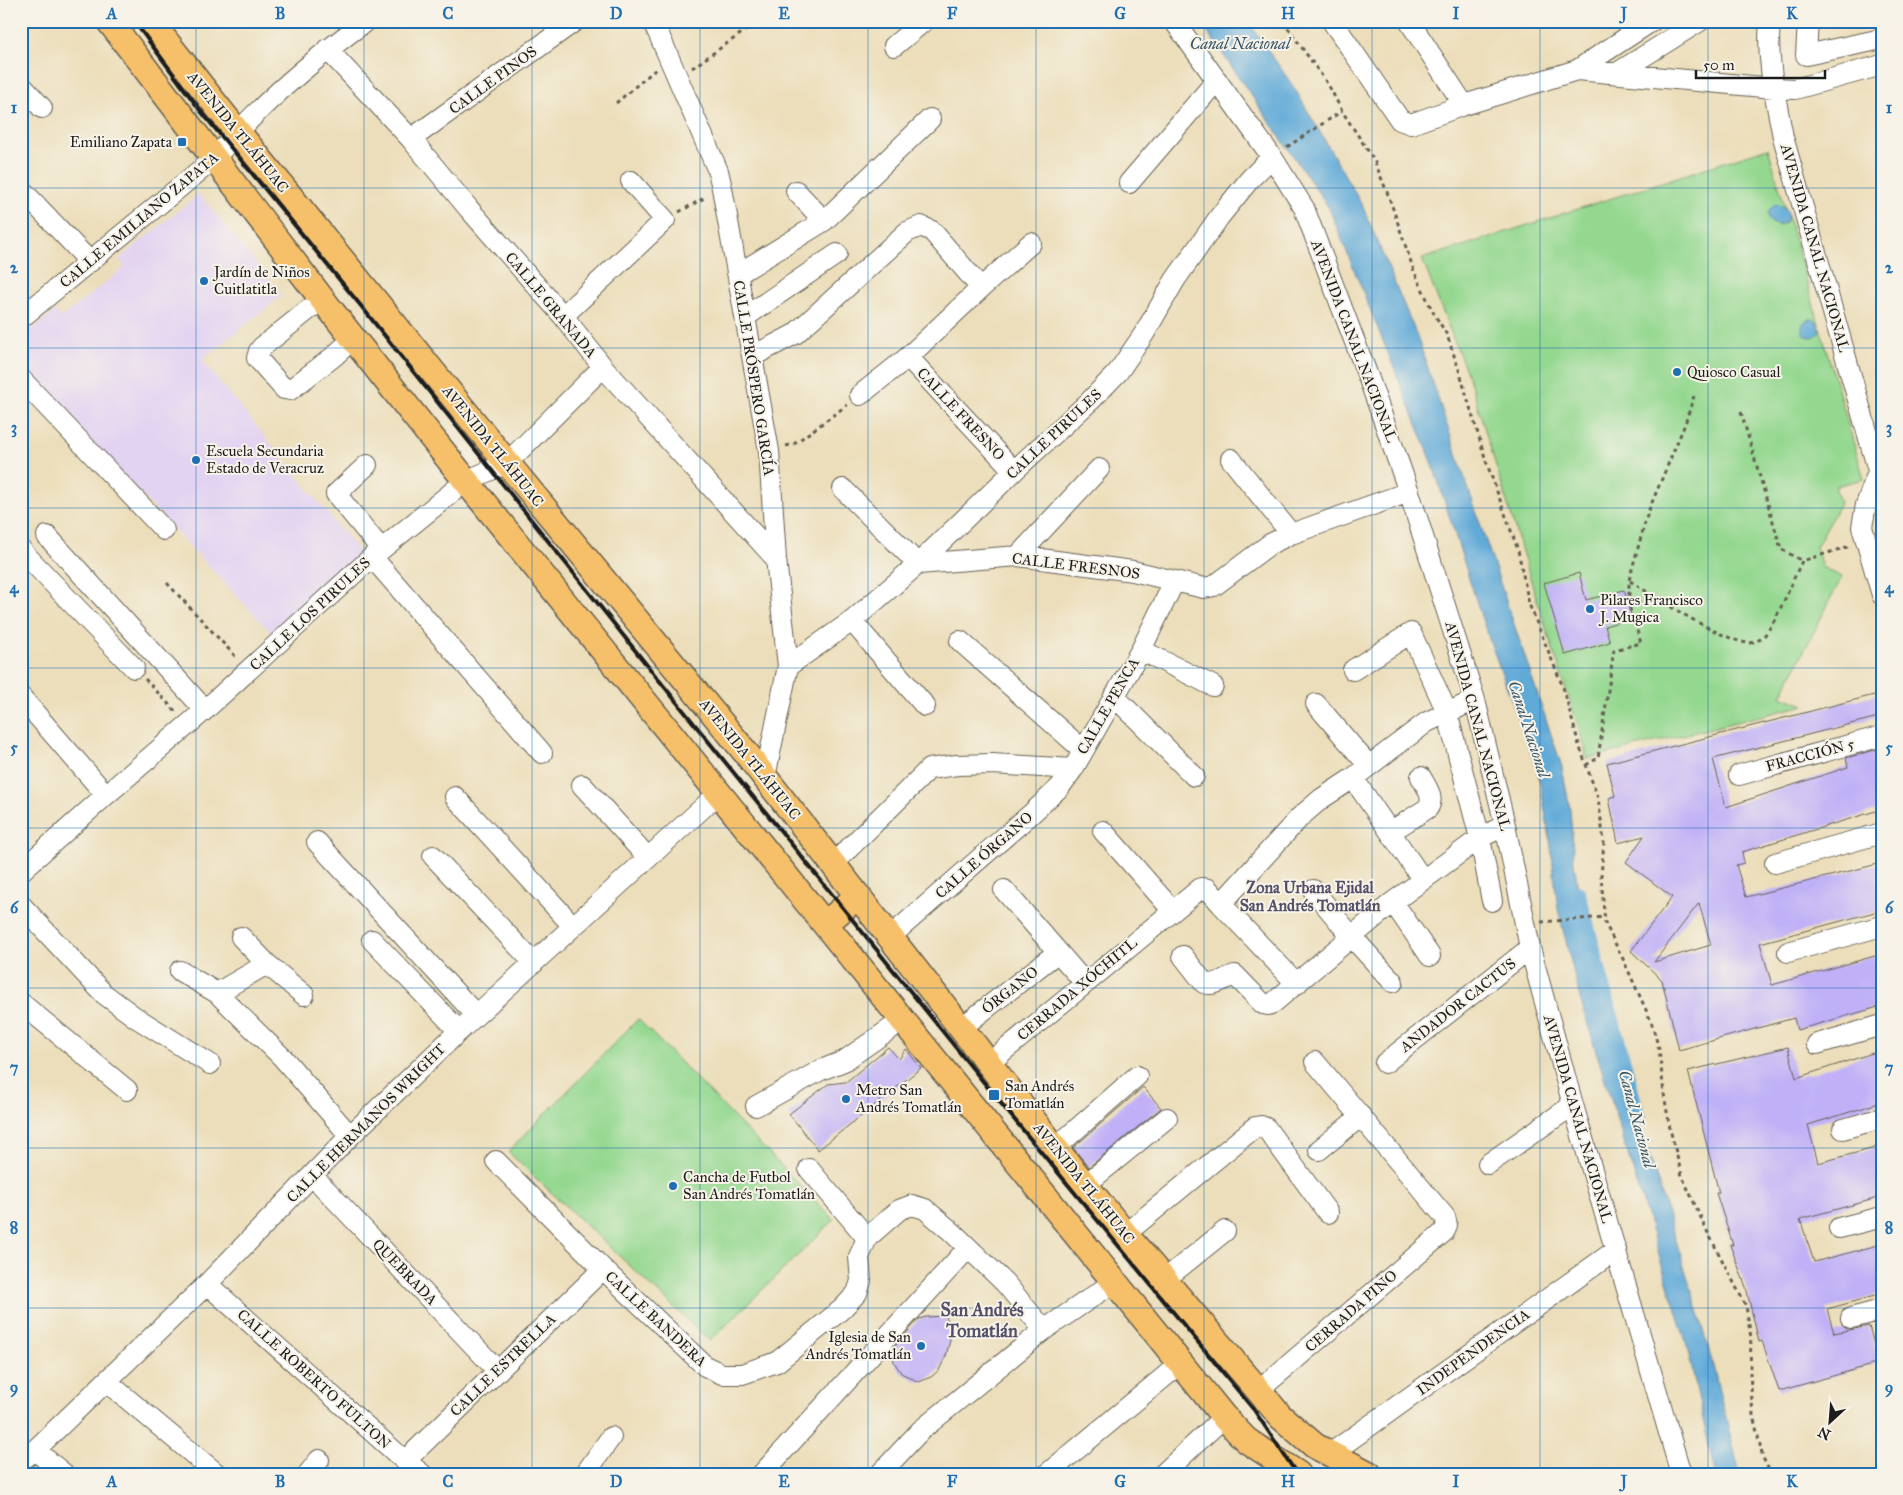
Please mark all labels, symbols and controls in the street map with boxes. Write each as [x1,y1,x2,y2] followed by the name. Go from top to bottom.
[106,4,118,23] text: A
[275,4,285,23] text: B
[443,4,454,23] text: C
[610,4,623,23] text: D
[778,4,790,23] text: E
[947,4,958,23] text: F
[1114,4,1126,23] text: G
[1281,4,1295,23] text: H
[1453,4,1460,23] text: I
[1619,4,1628,24] text: J
[1786,4,1798,23] text: K
[1190,34,1292,53] water label: Canal Nacional
[446,42,540,118] street label: CALLE PINOS
[1696,48,1824,80] scale bar
[1703,56,1735,74] text: 50 m
[183,66,293,196] street label: AVENIDA TLÁHUAC
[11,98,18,117] text: 1
[1886,98,1893,117] text: 1
[70,133,173,151] place label: Emiliano Zapata
[176,136,188,148] marker: Emiliano Zapata
[1776,141,1853,354] street label: AVENIDA CANAL NACIONAL
[56,148,222,292] street label: CALLE EMILIANO ZAPATA
[1307,236,1401,445] street label: AVENIDA CANAL NACIONAL
[502,248,600,362] street label: CALLE GRANADA
[10,258,19,277] text: 2
[1885,258,1894,277] text: 2
[212,263,310,298] place label: Jardín de Niños Cuitlatitla
[198,275,210,287] marker: Jardín de Niños Cuitlatitla
[730,279,779,477] street label: CALLE PRÓSPERO GARCÍA
[1687,363,1781,381] place label: Quiosco Casual
[913,364,1009,464] street label: CALLE FRESNO
[1671,366,1683,378] marker: Quiosco Casual
[438,380,548,510] street label: AVENIDA TLÁHUAC
[1003,385,1105,483] street label: CALLE PIRULES
[11,418,17,438] text: 3
[1886,418,1892,438] text: 3
[206,442,324,477] place label: Escuela Secundaria Estado de Veracruz
[190,454,202,466] marker: Escuela Secundaria Estado de Veracruz
[1011,549,1141,583] street label: CALLE FRESNOS
[246,553,374,675] street label: CALLE LOS PIRULES
[10,578,20,598] text: 4
[1885,578,1895,598] text: 4
[1598,591,1703,627] place label: Pilares Francisco J. Mugica
[1584,603,1596,615] marker: Pilares Francisco J. Mugica
[1441,619,1515,832] street label: AVENIDA CANAL NACIONAL
[1073,654,1143,758] street label: CALLE PENCA
[1504,678,1554,781] water label: Canal Nacional
[695,693,805,823] street label: AVENIDA TLÁHUAC
[1763,734,1856,775] street label: FRACCIÓN 5
[10,738,18,757] text: 5
[1885,738,1893,757] text: 5
[931,807,1036,902] street label: CALLE ÓRGANO
[1240,878,1381,915] district label: Zona Urbana Ejidal San Andrés Tomatlán
[10,898,19,917] text: 6
[1885,898,1894,917] text: 6
[1013,933,1141,1044] street label: CERRADA XÓCHITL
[1396,954,1520,1057] street label: ANDADOR CACTUS
[978,962,1042,1018] street label: ÓRGANO
[1539,1012,1616,1225] street label: AVENIDA CANAL NACIONAL
[283,1040,449,1206] street label: CALLE HERMANOS WRIGHT
[10,1058,19,1077] text: 7
[1885,1058,1894,1077] text: 7
[1615,1068,1660,1172] water label: Canal Nacional
[1005,1077,1074,1112] place label: San Andrés Tomatlán
[855,1081,962,1116] place label: Metro San Andrés Tomatlán
[987,1088,1001,1102] marker: San Andrés Tomatlán
[840,1093,852,1105] marker: Metro San Andrés Tomatlán
[1029,1117,1139,1247] street label: AVENIDA TLÁHUAC
[683,1168,815,1203] place label: Cancha de Futbol San Andrés Tomatlán
[667,1180,679,1192] marker: Cancha de Futbol San Andrés Tomatlán
[10,1218,18,1237] text: 8
[1885,1218,1893,1237] text: 8
[369,1235,441,1309] street label: QUEBRADA
[1301,1266,1401,1356] street label: CERRADA PINO
[602,1267,710,1371] street label: CALLE BANDERA
[940,1299,1024,1342] district label: San Andrés Tomatlán
[234,1305,395,1453] street label: CALLE ROBERTO FULTON
[1413,1305,1533,1399] street label: INDEPENDENCIA
[446,1310,560,1420] street label: CALLE ESTRELLA
[804,1328,911,1363] place label: Iglesia de San Andrés Tomatlán
[915,1340,927,1352] marker: Iglesia de San Andrés Tomatlán
[10,1378,18,1398] text: 9
[1885,1378,1893,1398] text: 9
[1806,1398,1856,1448] north arrow
[1815,1423,1834,1443] text: N
[106,1472,118,1491] text: A
[275,1472,285,1491] text: B
[443,1472,454,1491] text: C
[610,1472,623,1491] text: D
[778,1472,790,1491] text: E
[947,1472,958,1491] text: F
[1114,1472,1126,1491] text: G
[1281,1472,1295,1491] text: H
[1453,1472,1460,1491] text: I
[1619,1472,1628,1492] text: J
[1786,1472,1798,1491] text: K

